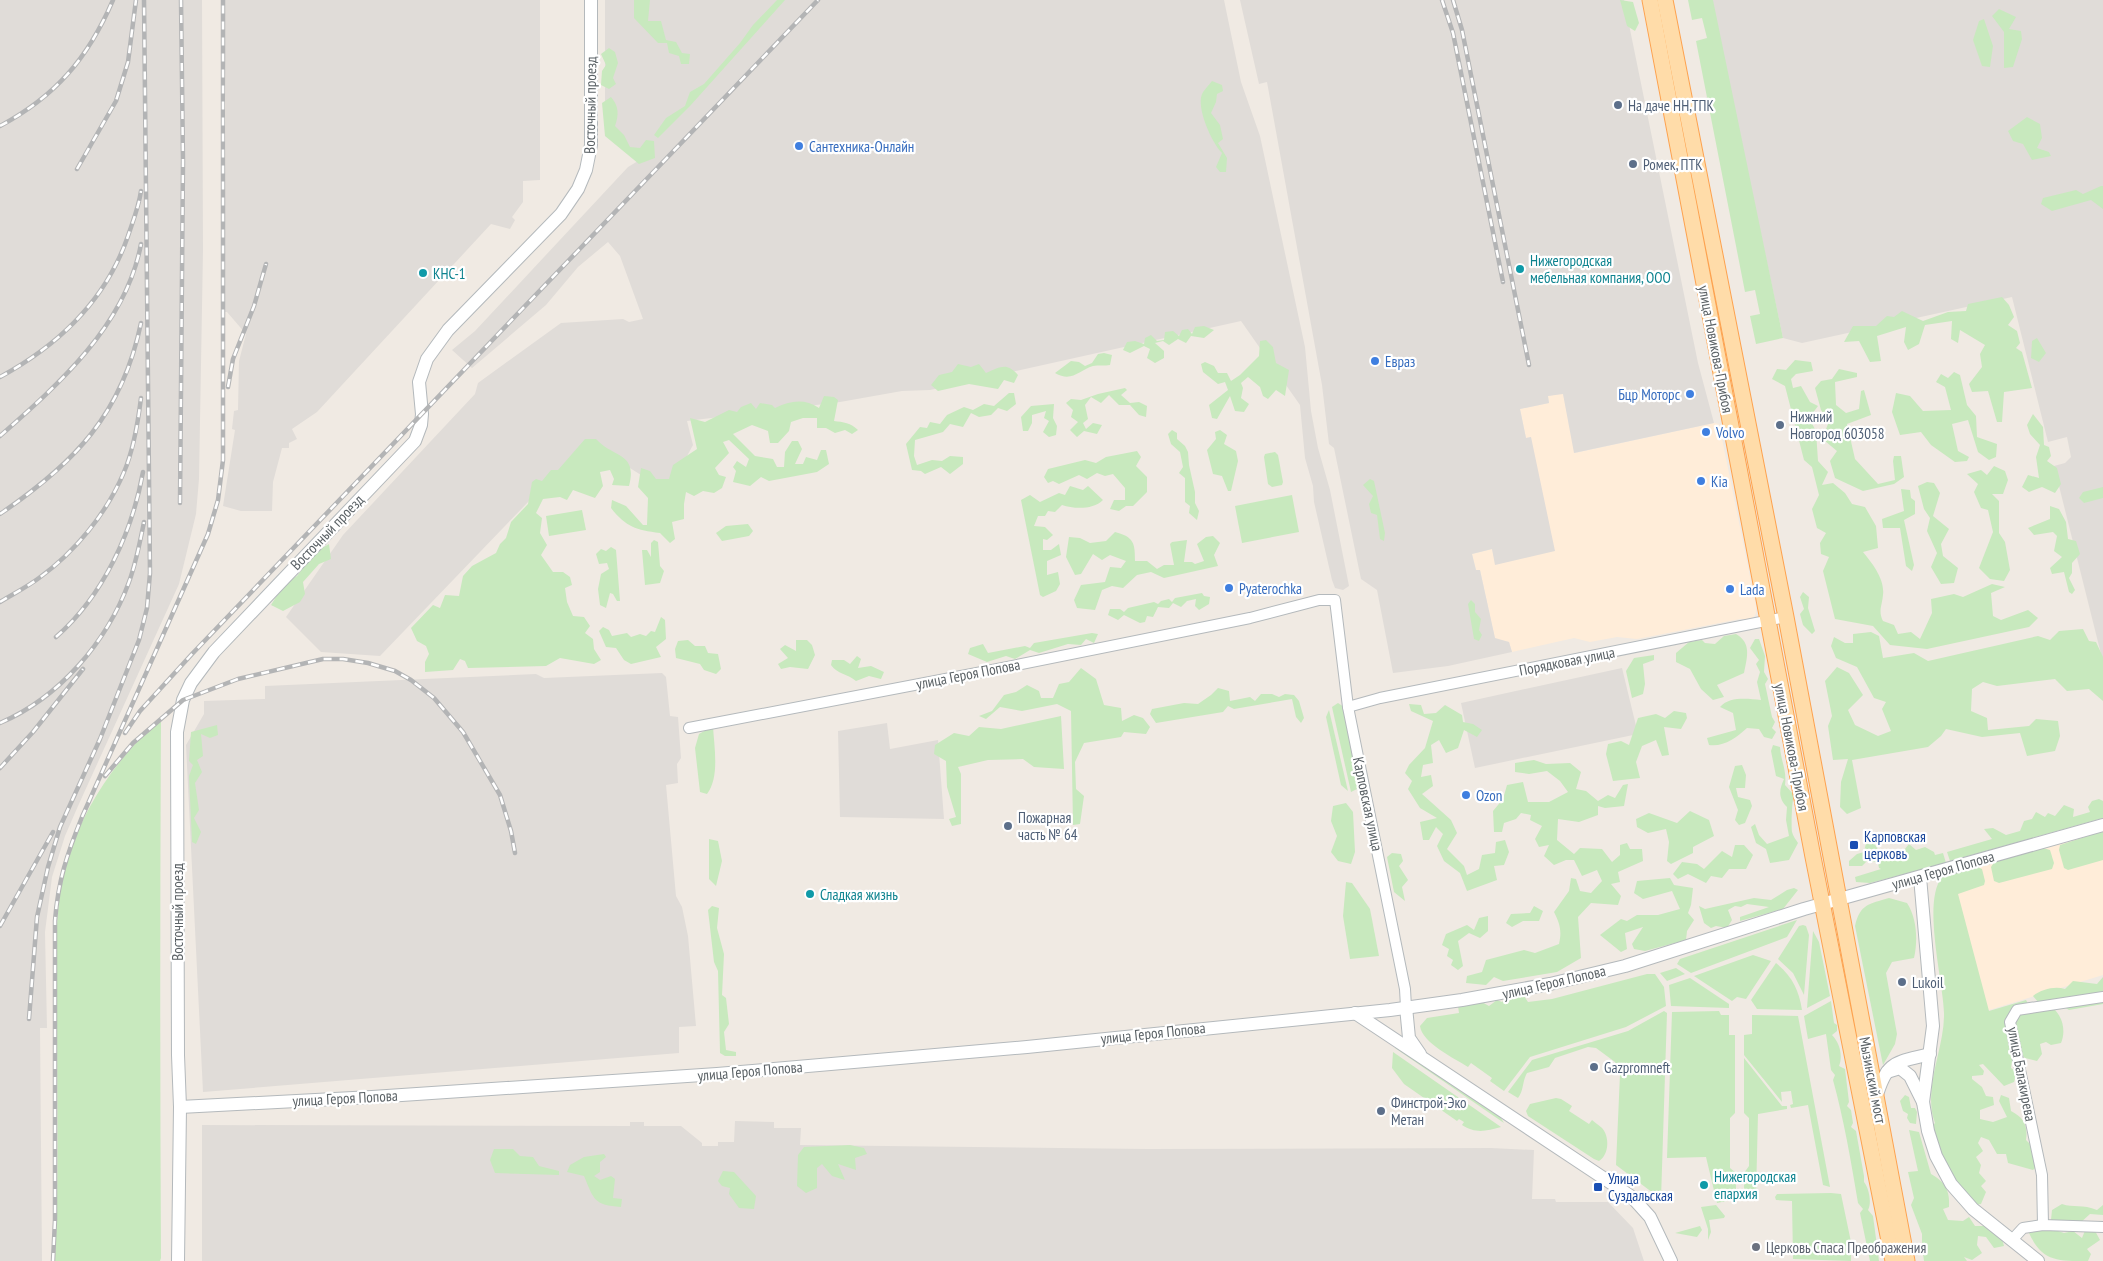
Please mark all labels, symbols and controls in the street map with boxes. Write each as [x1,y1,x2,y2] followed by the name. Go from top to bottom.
[580,56,600,154] street label: Восточный проезд
[1628,96,1714,115] place label: На даче НН,ТПК
[1612,99,1624,111] marker: На даче НН,ТПК
[809,137,914,156] place label: Сантехника-Онлайн
[793,140,805,152] marker: Сантехника-Онлайн
[1643,155,1703,174] place label: Ромек, ПТК
[1627,158,1639,170] marker: Ромек, ПТК
[1530,251,1671,287] place label: Нижегородская мебельная компания, ООО
[1514,263,1526,275] marker: Нижегородская мебельная компания, ООО
[433,264,466,283] place label: КНС-1
[417,267,429,279] marker: КНС-1
[1694,284,1738,415] street label: улица Новикова-Прибоя
[1385,352,1415,371] place label: Евраз
[1369,355,1381,367] marker: Евраз
[1618,385,1681,404] place label: Бцр Моторс
[1684,388,1696,400] marker: Бцр Моторс
[1790,407,1885,443] place label: Нижний Новгород 603058
[1774,419,1786,431] marker: Нижний Новгород 603058
[1715,423,1745,442] place label: Volvo
[1700,426,1712,438] marker: Volvo
[1711,472,1728,491] place label: Kia
[1695,475,1707,487] marker: Kia
[286,490,368,574] street label: Восточный проезд
[1239,579,1302,598] place label: Pyaterochka
[1740,580,1765,599] place label: Lada
[1223,582,1235,594] marker: Pyaterochka
[1724,583,1736,595] marker: Lada
[1517,642,1617,680] street label: Порядковая улица
[914,655,1022,693] street label: улица Героя Попова
[1770,682,1814,813] street label: улица Новикова-Прибоя
[1349,755,1387,853] street label: Карповская улица
[1476,786,1502,805] place label: Ozon
[1460,789,1472,801] marker: Ozon
[1018,808,1078,844] place label: Пожарная часть № 64
[1002,820,1014,832] marker: Пожарная часть № 64
[1864,827,1926,863] place label: Карповская церковь
[1848,839,1860,851] marker: Карповская церковь
[1890,846,1996,894] street label: улица Героя Попова
[168,863,187,961] street label: Восточный проезд
[820,885,898,904] place label: Сладкая жизнь
[804,888,816,900] marker: Сладкая жизнь
[1500,961,1608,1003] street label: улица Героя Попова
[1912,973,1944,992] place label: Lukoil
[1896,976,1908,988] marker: Lukoil
[1100,1018,1206,1048] street label: улица Героя Попова
[2004,1025,2040,1123] street label: улица Балакирева
[1855,1035,1891,1125] street label: Мызинский мост
[697,1057,803,1085] street label: улица Героя Попова
[1604,1058,1670,1077] place label: Gazpromneft
[1588,1061,1600,1073] marker: Gazpromneft
[292,1086,398,1110] street label: улица Героя Попова
[1391,1093,1467,1129] place label: Финстрой-Эко Метан
[1375,1105,1387,1117] marker: Финстрой-Эко Метан
[1714,1167,1796,1203] place label: Нижегородская епархия
[1608,1169,1673,1205] place label: Улица Суздальская
[1698,1179,1710,1191] marker: Нижегородская епархия
[1592,1181,1604,1193] marker: Улица Суздальская
[1766,1238,1926,1257] place label: Церковь Спаса Преображения
[1750,1241,1762,1253] marker: Церковь Спаса Преображения

